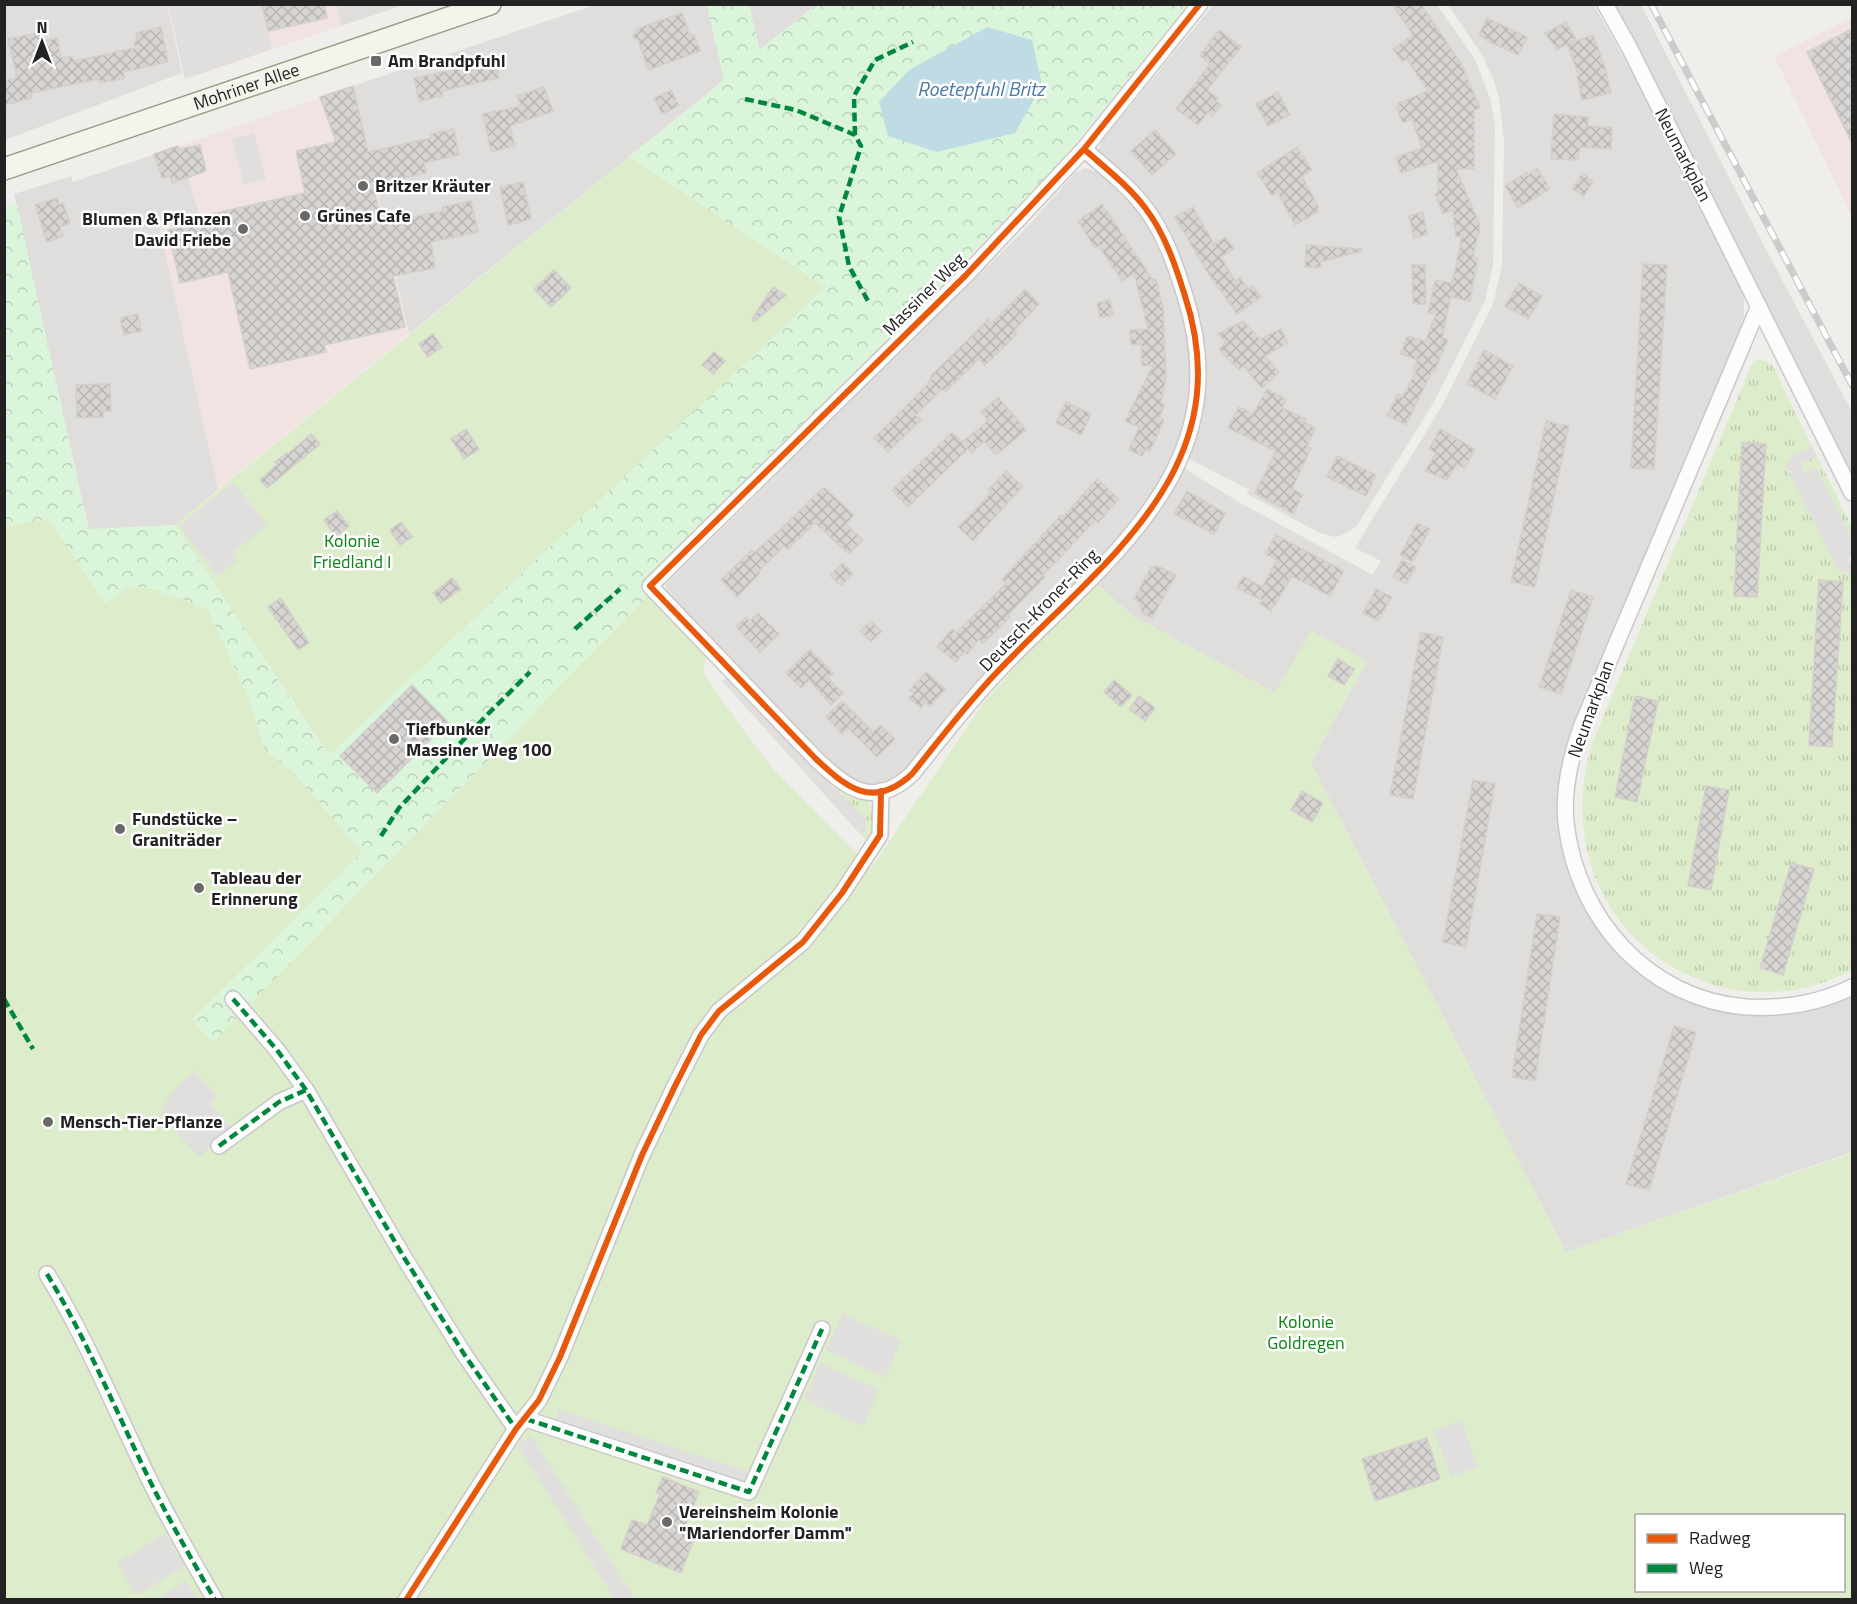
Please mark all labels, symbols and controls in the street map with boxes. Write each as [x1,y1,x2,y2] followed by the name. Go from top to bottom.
[12,12,72,72] north arrow
[36,15,48,39] text: N
[388,47,506,74] place label: Am Brandpfuhl
[369,54,383,68] marker: Am Brandpfuhl
[190,56,303,117] street label: Mohriner Allee
[917,73,1046,104] water label: Roetepfuhl Britz
[1648,103,1719,206] street label: Neumarkplan
[375,172,491,199] place label: Britzer Kräuter
[356,179,370,193] marker: Britzer Kräuter
[317,202,411,229] place label: Grünes Cafe
[82,205,231,253] place label: Blumen & Pflanzen David Friebe
[298,209,312,223] marker: Grünes Cafe
[236,222,250,236] marker: Blumen & Pflanzen David Friebe
[876,246,971,341] street label: Massiner Weg
[313,527,391,575] park label: Kolonie Friedland I
[973,542,1105,677] street label: Deutsch-Kroner-Ring
[1560,656,1621,761] street label: Neumarkplan
[406,715,551,763] place label: Tiefbunker Massiner Weg 100
[387,732,401,746] marker: Tiefbunker Massiner Weg 100
[132,805,237,853] place label: Fundstücke – Graniträder
[113,822,127,836] marker: Fundstücke – Graniträder
[211,864,301,912] place label: Tableau der Erinnerung
[192,881,206,895] marker: Tableau der Erinnerung
[60,1108,223,1135] place label: Mensch-Tier-Pflanze
[41,1115,55,1129] marker: Mensch-Tier-Pflanze
[1267,1308,1345,1356] park label: Kolonie Goldregen
[679,1498,852,1546] place label: Vereinsheim Kolonie "Mariendorfer Damm"
[1635,1514,1845,1592] legend
[660,1515,674,1529] marker: Vereinsheim Kolonie "Mariendorfer Damm"
[1689,1524,1751,1551] text: Radweg
[1689,1554,1723,1581] text: Weg

